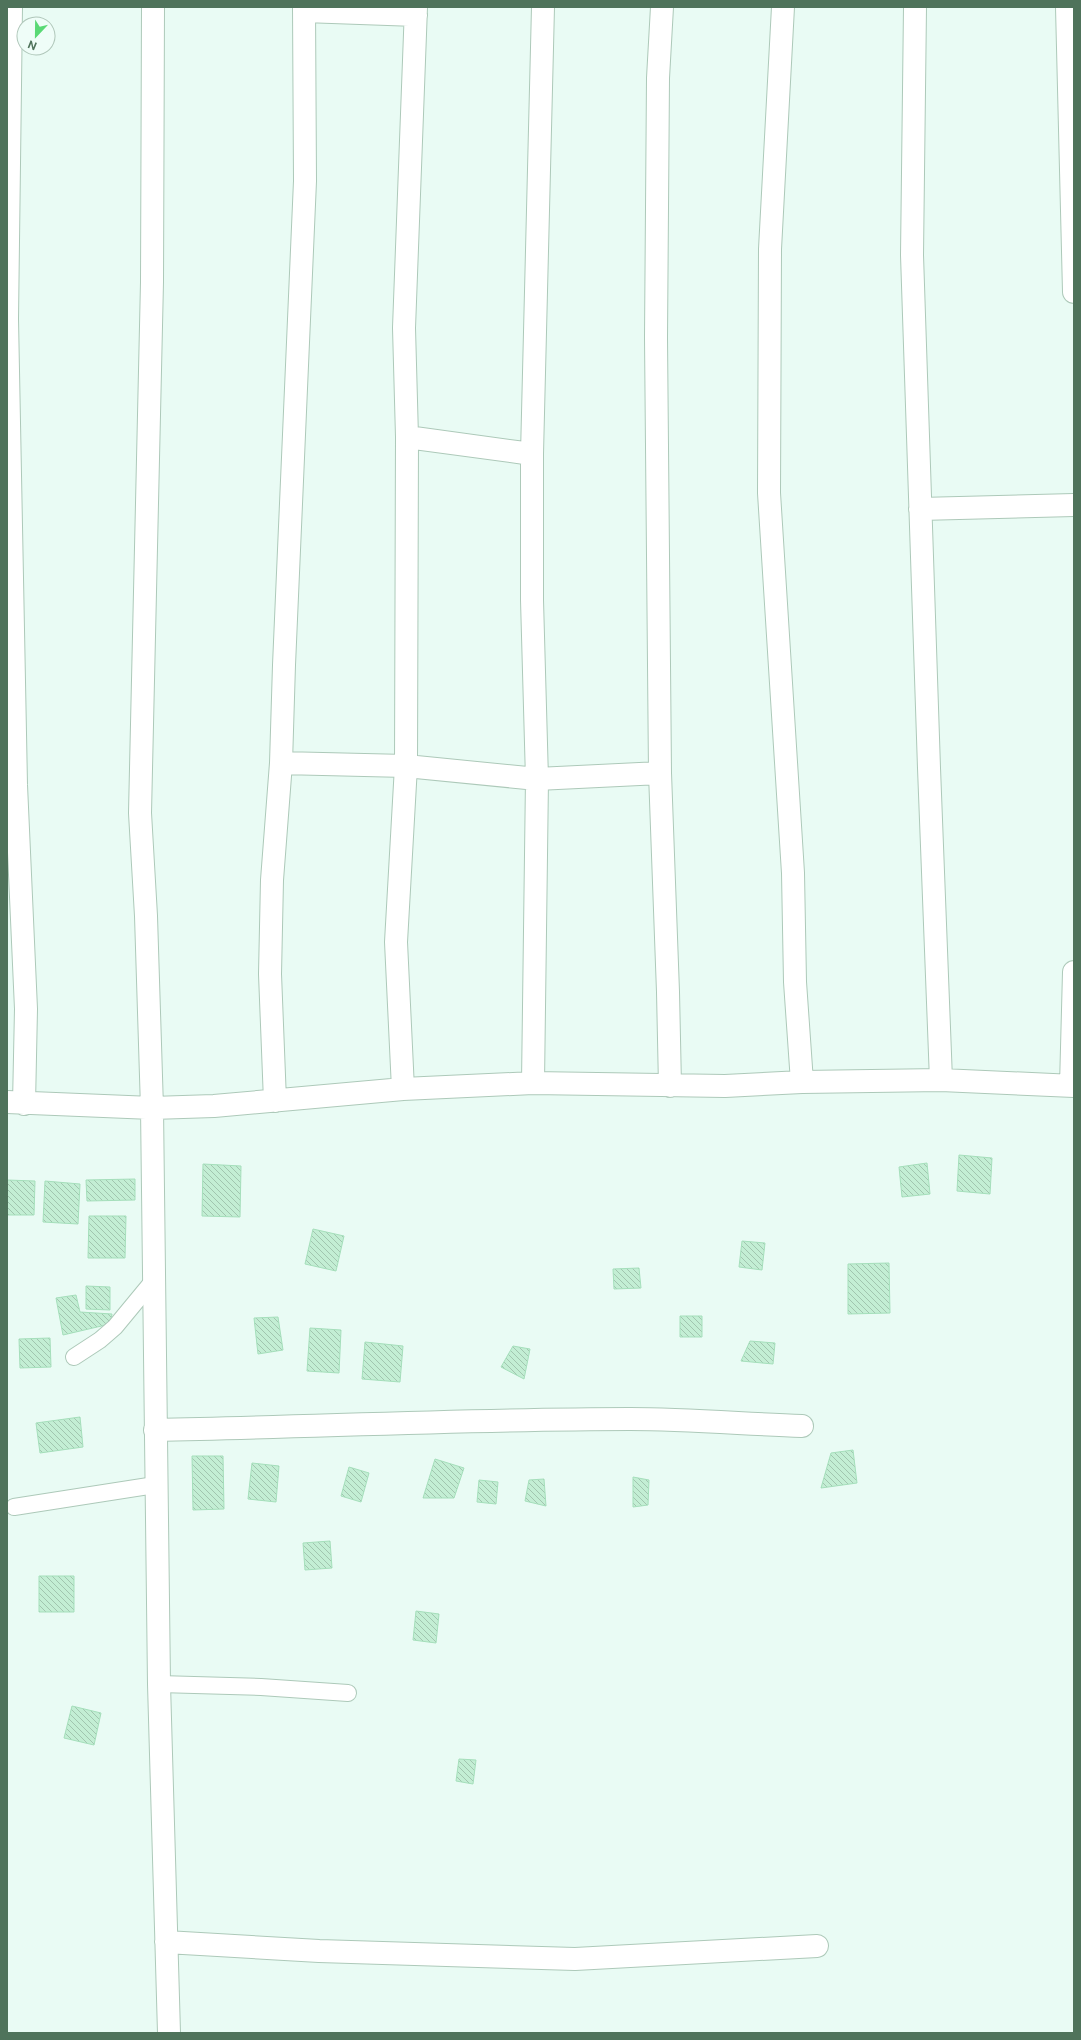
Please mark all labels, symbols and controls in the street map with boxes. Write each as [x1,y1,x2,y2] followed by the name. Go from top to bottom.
[16,16,56,56] north arrow
[26,38,38,52] text: N

